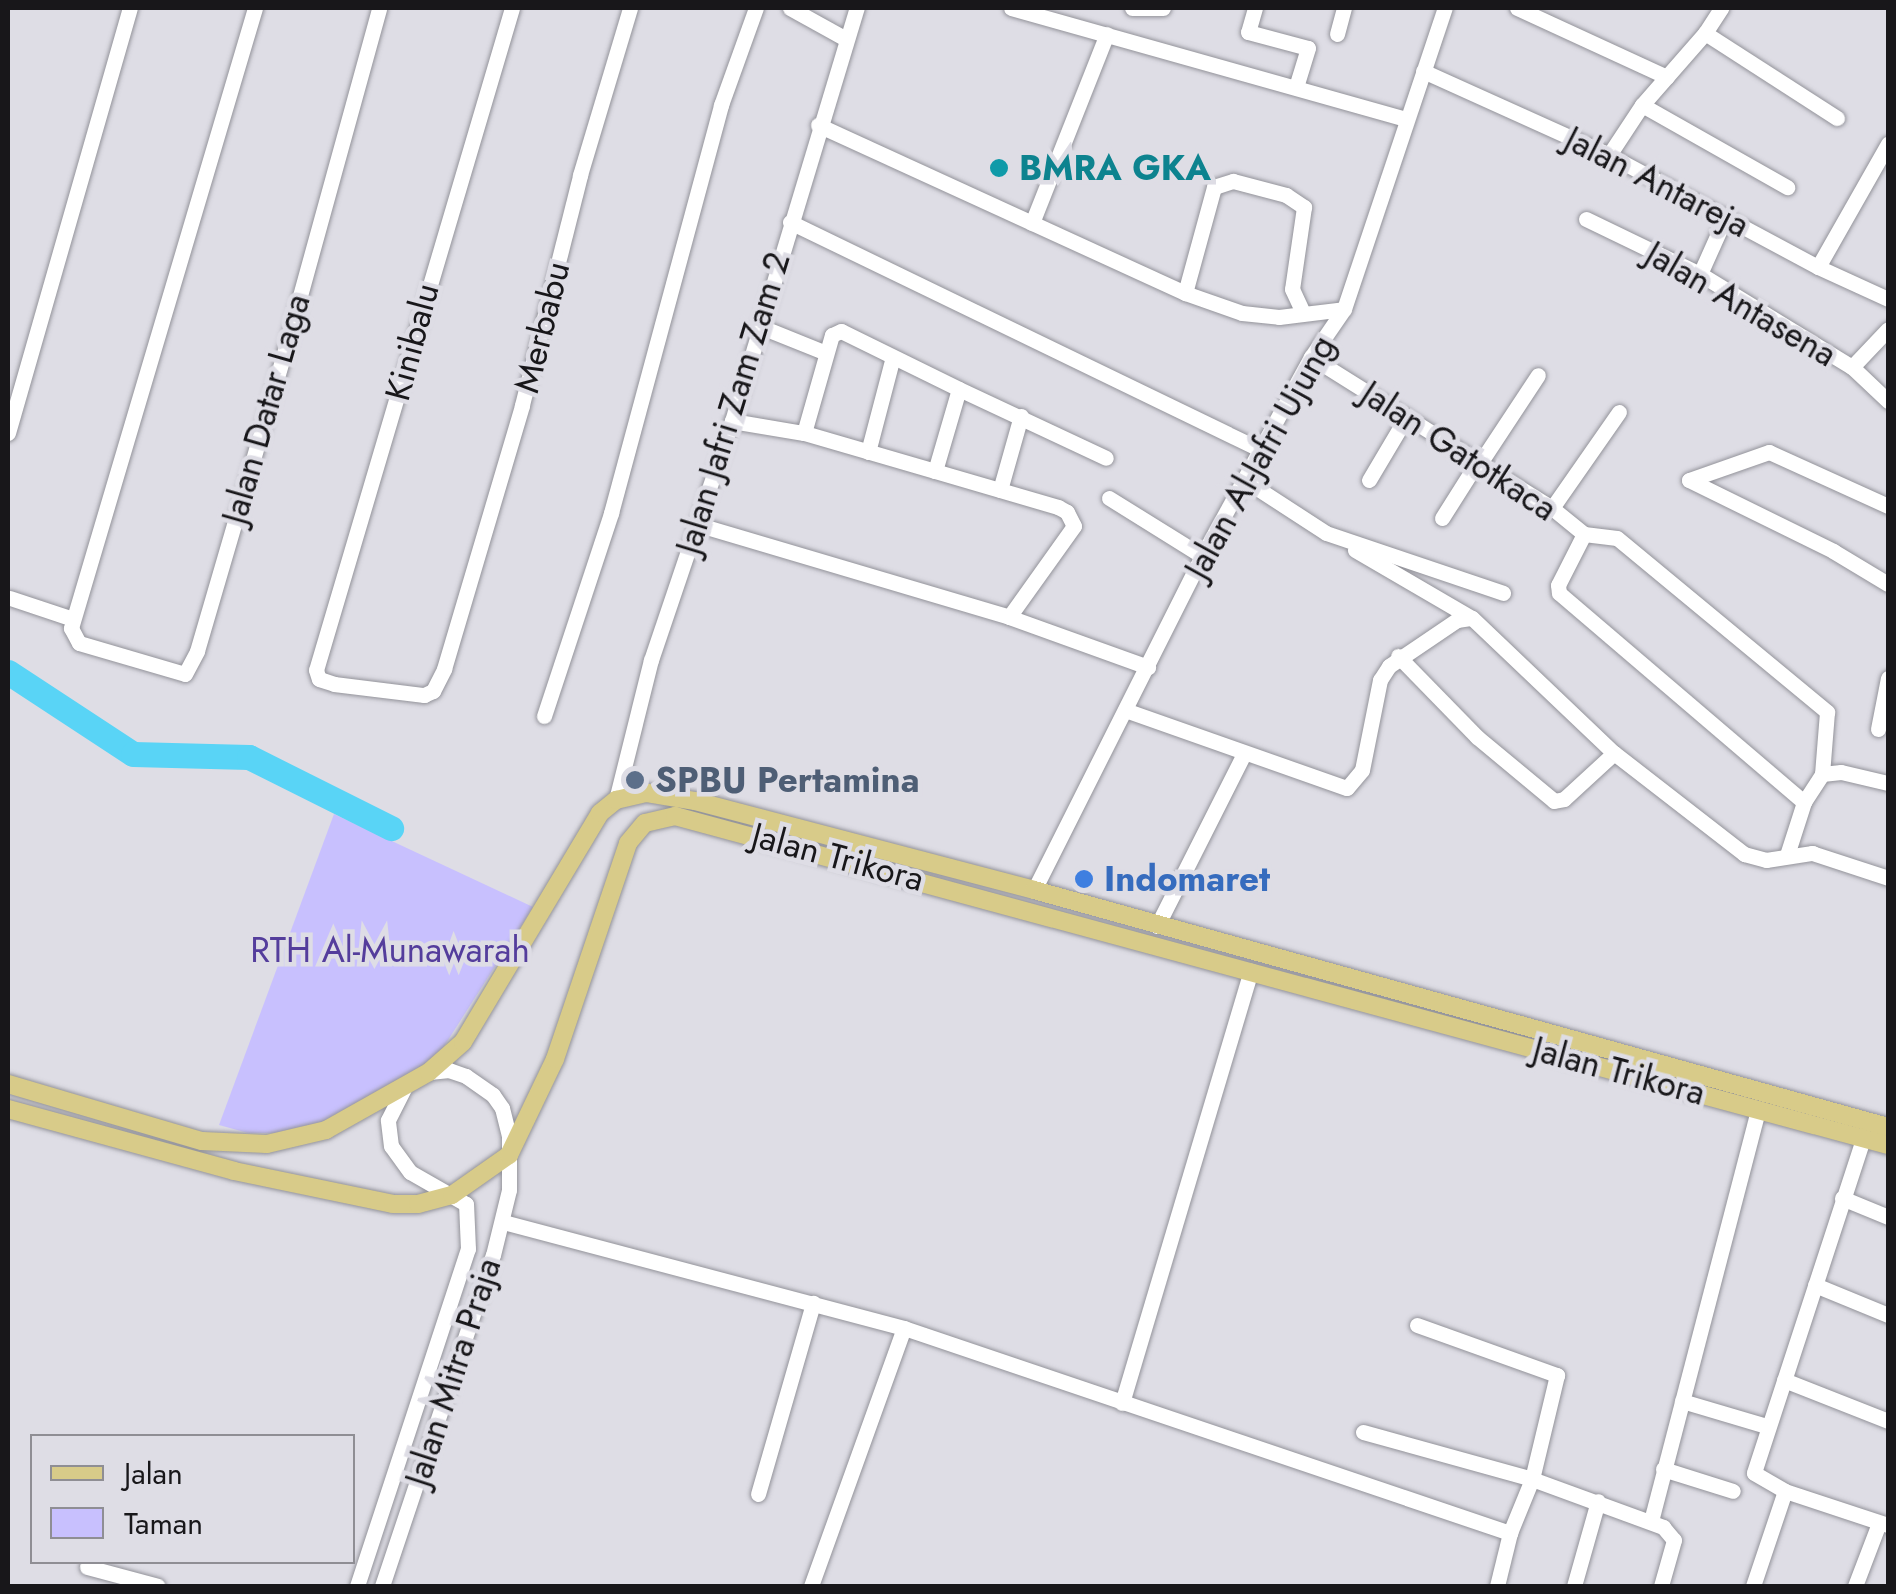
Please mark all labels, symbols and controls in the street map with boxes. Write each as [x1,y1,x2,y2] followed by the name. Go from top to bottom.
[1558,118,1756,246] street label: Jalan Antareja
[1019,147,1211,189] place label: BMRA GKA
[988,157,1010,179] marker: BMRA GKA
[1638,233,1844,375] street label: Jalan Antasena
[667,247,799,559] street label: Jalan Jafri Zam Zam 2
[505,257,579,397] street label: Merbabu
[376,279,448,405] street label: Kinibalu
[213,289,319,529] street label: Jalan Datar Laga
[1176,328,1344,586] street label: Jalan Al-Jafri Ujung
[1353,372,1565,530] street label: Jalan Gatotkaca
[655,759,919,801] place label: SPBU Pertamina
[624,769,646,791] marker: SPBU Pertamina
[747,814,929,900] street label: Jalan Trikora
[1104,858,1270,900] place label: Indomaret
[1073,868,1095,890] marker: Indomaret
[250,929,530,971] park label: RTH Al-Munawarah
[1528,1028,1710,1114] street label: Jalan Trikora
[396,1253,510,1491] street label: Jalan Mitra Praja
[30,1434,355,1564] legend
[124,1452,183,1495] text: Jalan
[124,1502,203,1545] text: Taman

